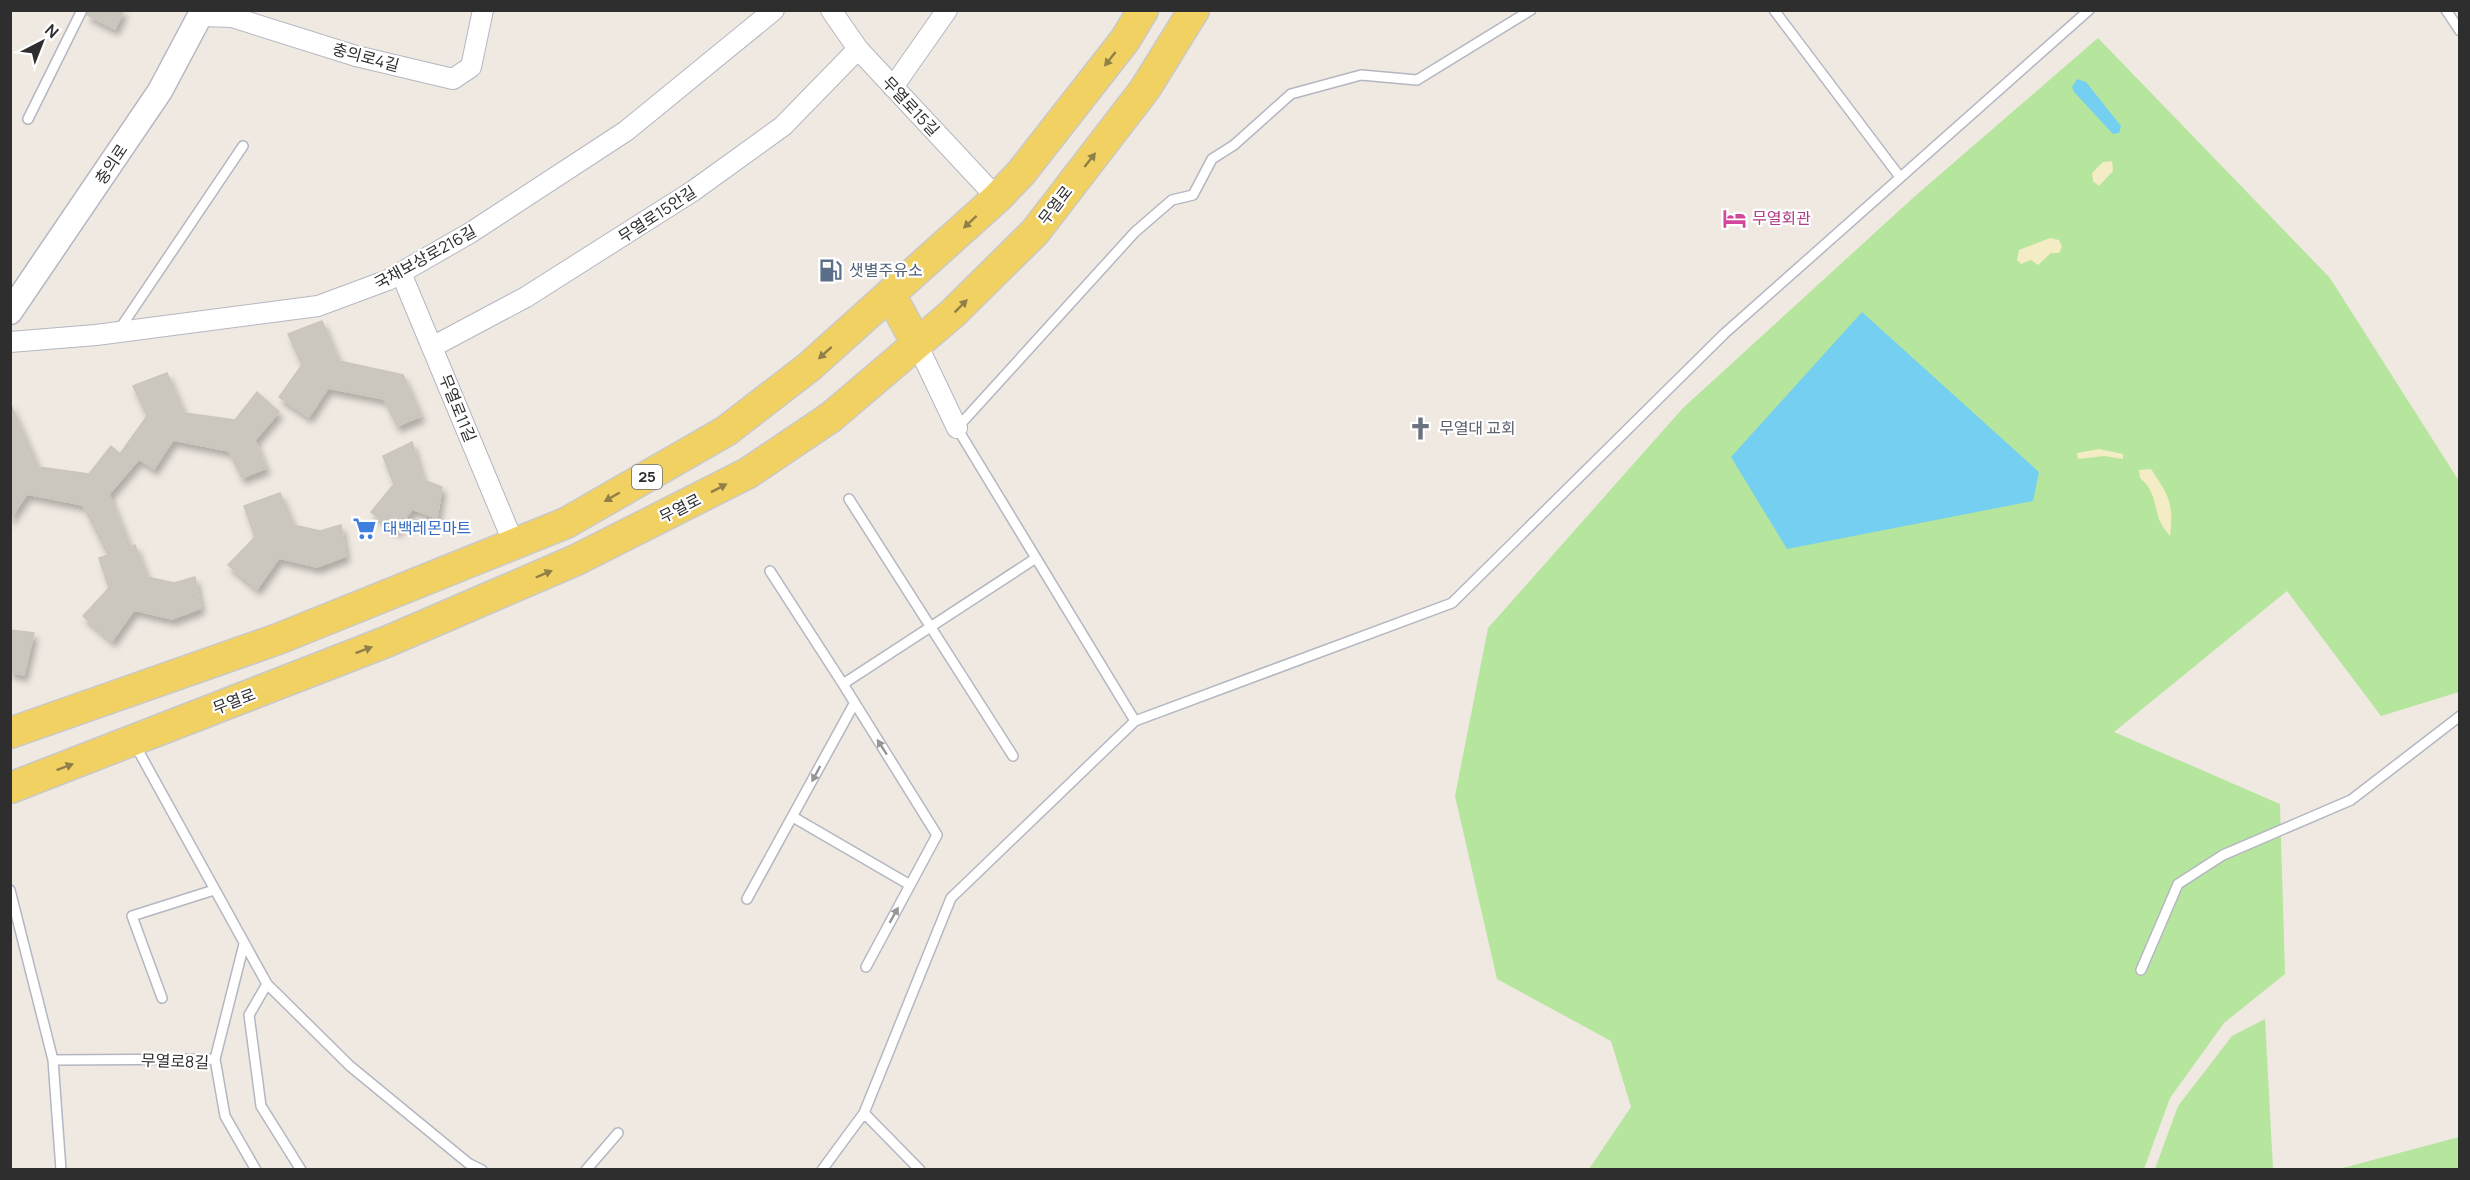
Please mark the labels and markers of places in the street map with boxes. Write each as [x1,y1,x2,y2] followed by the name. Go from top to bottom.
[1721,205,1747,231] hotel icon: 무열회관
[1752,207,1811,229] place label: 무열회관
[818,257,844,283] fuel station icon: 샛별주유소
[849,259,923,281] place label: 샛별주유소
[1408,415,1434,441] church icon: 무열대 교회
[1439,417,1516,439] place label: 무열대 교회
[352,515,378,541] supermarket icon: 대백레몬마트
[383,517,471,539] place label: 대백레몬마트

